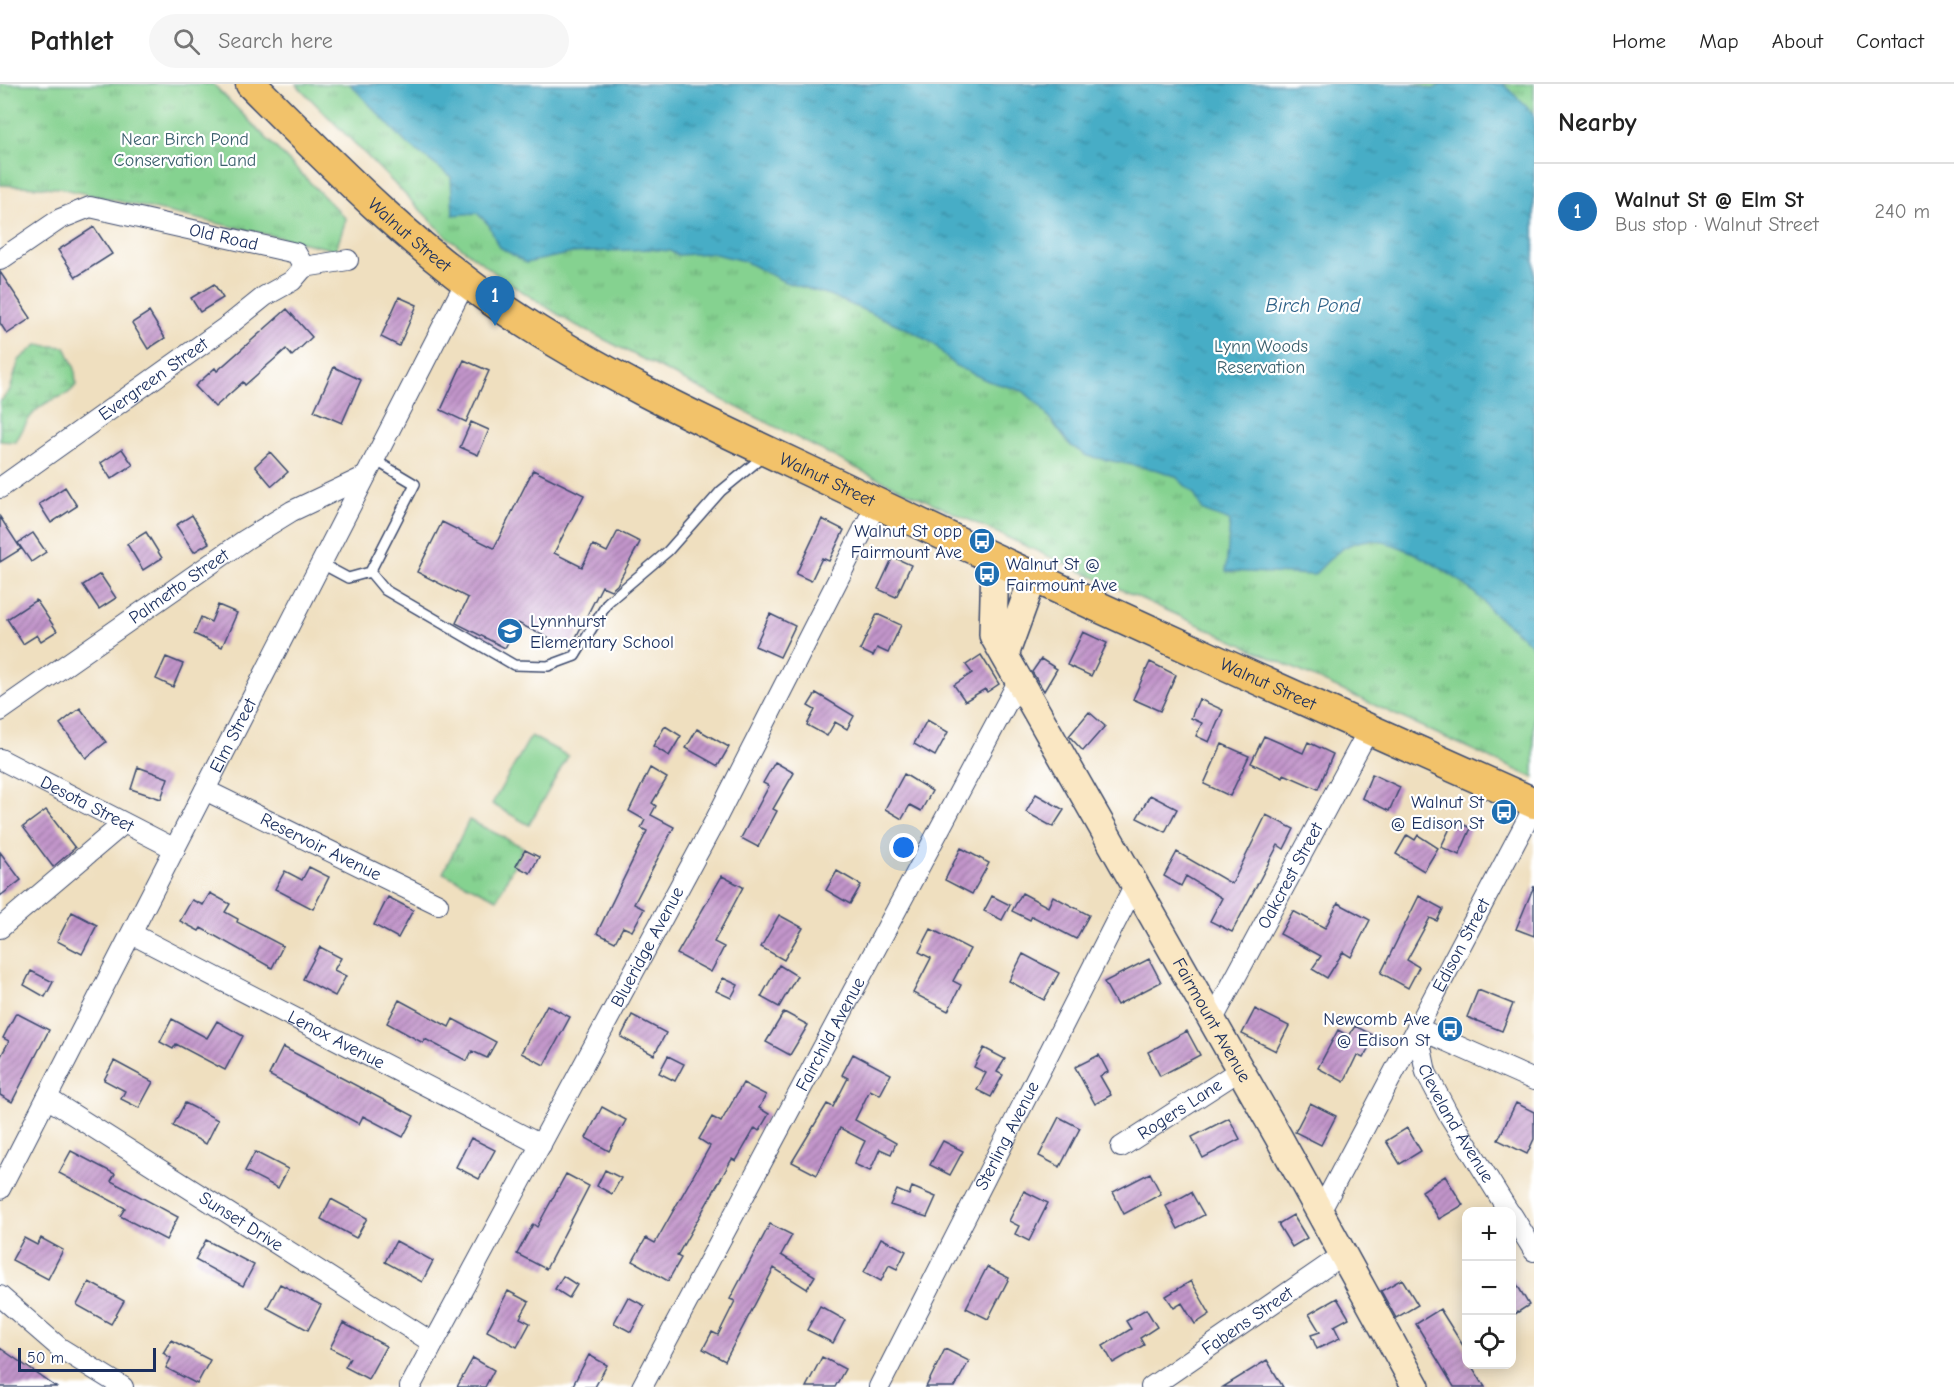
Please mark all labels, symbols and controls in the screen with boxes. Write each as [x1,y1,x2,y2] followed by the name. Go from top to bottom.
[149,14,569,68] search box
[30,25,113,57] text: Pathlet
[170,25,203,58] icon: search
[218,28,333,54] text: Search here
[1612,29,1666,53] text: Home
[1699,29,1739,53] text: Map
[1772,29,1823,53] text: About
[1856,29,1924,53] text: Contact
[1558,108,1637,138] text: Nearby
[114,129,256,171] park label: Near Birch Pond Conservation Land
[1615,187,1804,213] text: Walnut St @ Elm St
[364,193,456,277] street label: Walnut Street
[1574,200,1581,223] text: 1
[1875,200,1930,223] text: 240 m
[1615,213,1819,236] text: Bus stop · Walnut Street
[187,219,260,255] street label: Old Road
[476,276,514,326] pin: 1
[1266,294,1362,317] water label: Birch Pond
[94,332,213,425] street label: Evergreen Street
[1214,336,1308,378] park label: Lynn Woods Reservation
[776,448,879,512] street label: Walnut Street
[851,521,962,563] place label: Walnut St opp Fairmount Ave
[967,526,997,556] bus stop icon: Walnut St opp Fairmount Ave
[125,544,233,628] street label: Palmetto Street
[1006,554,1117,596] place label: Walnut St @ Fairmount Ave
[972,559,1002,589] bus stop icon: Walnut St @ Fairmount Ave
[530,611,674,653] place label: Lynnhurst Elementary School
[495,616,525,646] school or university icon: Lynnhurst Elementary School
[1217,653,1320,715] street label: Walnut Street
[205,694,261,776] street label: Elm Street
[37,771,138,837] street label: Desota Street
[1391,792,1485,834] place label: Walnut St @ Edison St
[1489,797,1519,827] bus stop icon: Walnut St @ Edison St
[257,808,385,885] street label: Reservoir Avenue
[1253,818,1328,932] street label: Oakcrest Street
[889,833,918,862] your location
[606,883,688,1011] street label: Blueridge Avenue
[1428,894,1495,995] street label: Edison Street
[1168,954,1256,1086] street label: Fairmount Avenue
[791,973,869,1095] street label: Fairchild Avenue
[284,1006,388,1073] street label: Lenox Avenue
[1323,1009,1431,1051] place label: Newcomb Ave @ Edison St
[1435,1014,1465,1044] bus stop icon: Newcomb Ave @ Edison St
[1414,1062,1499,1186] street label: Cleveland Avenue
[1134,1074,1226,1144] street label: Rogers Lane
[971,1078,1043,1194] street label: Sterling Avenue
[195,1187,287,1256] street label: Sunset Drive
[1462,1207,1516,1369] map controls
[1462,1207,1516,1261] button: +
[1462,1261,1516,1315] button: −
[1198,1281,1298,1359] street label: Fabens Street
[1462,1315,1516,1369] button: locate
[18,1345,156,1372] scale bar
[27,1349,64,1367] text: 50 m

